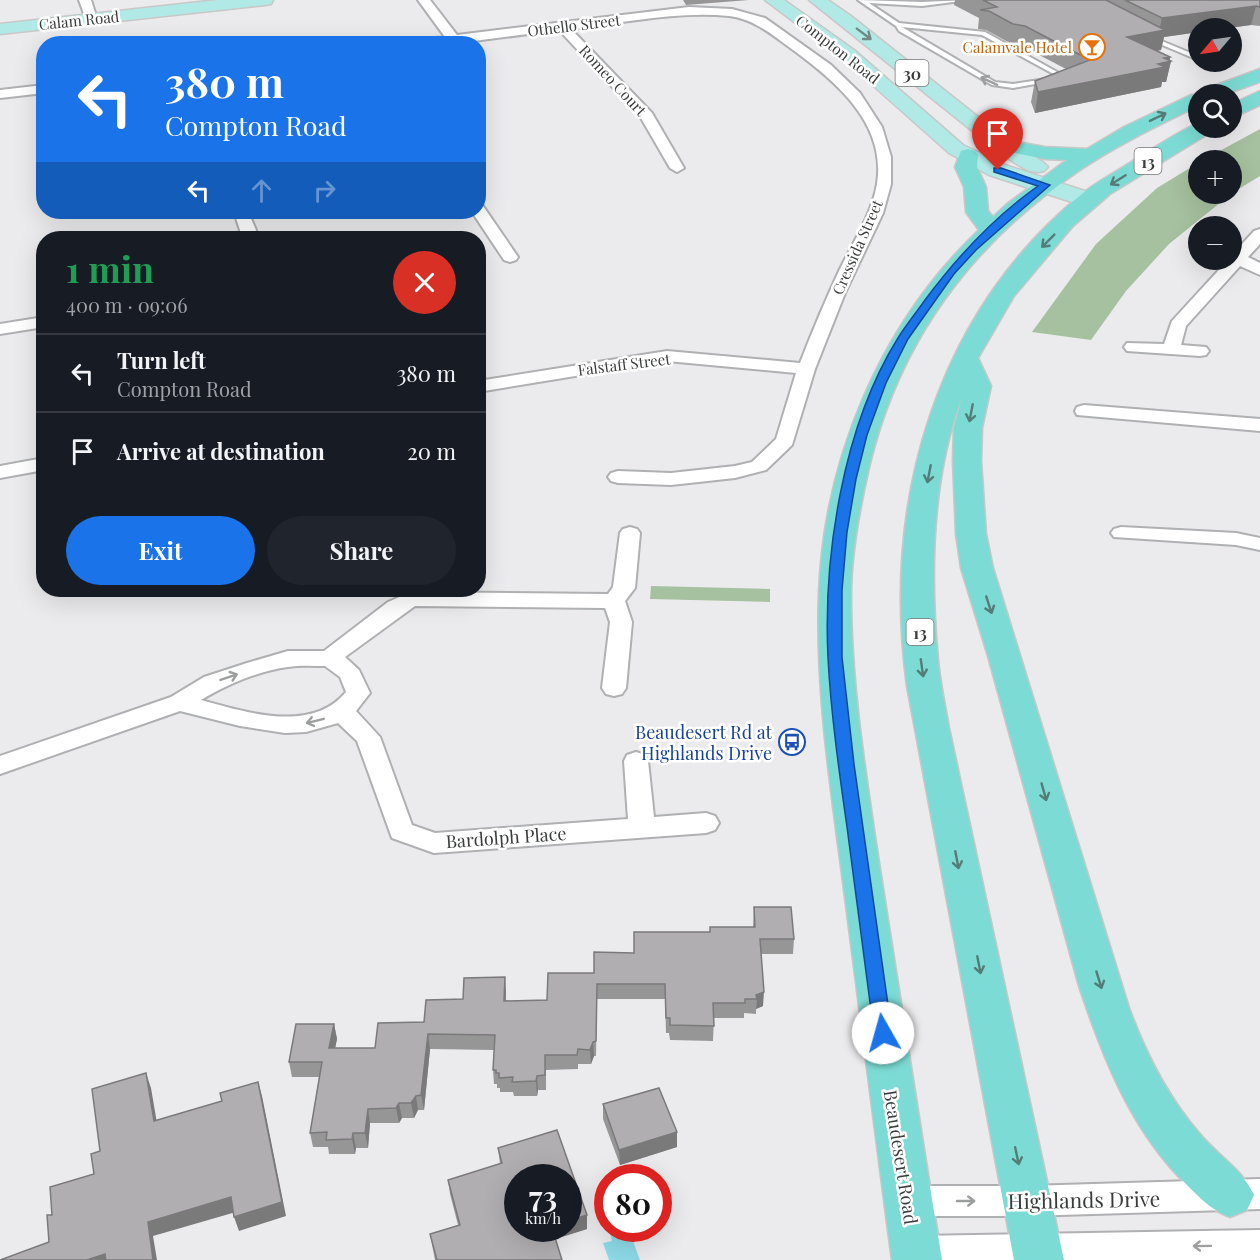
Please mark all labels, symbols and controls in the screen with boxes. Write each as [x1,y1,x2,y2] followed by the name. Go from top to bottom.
[38,6,120,34] street label: Calam Road
[526,9,622,41] street label: Othello Street
[792,10,884,88] street label: Compton Road
[1188,18,1242,72] north arrow
[1188,18,1242,270] map controls
[856,27,872,40] one-way arrow
[1077,32,1107,62] bar icon: Calamvale Hotel
[963,37,1072,57] place label: Calamvale Hotel
[575,40,651,120] street label: Romeo Court
[165,53,284,109] text: 380 m
[66,60,144,138] icon: left
[896,60,928,86] road number: 30
[981,74,999,86] one-way arrow
[1188,84,1242,138] button: search
[165,107,347,143] text: Compton Road
[972,108,1023,170] pin
[1149,111,1167,123] one-way arrow
[981,117,1014,150] icon: arrive
[1134,148,1162,174] road number: 13
[1188,150,1242,204] button: +
[182,174,215,207] icon: left
[245,174,278,207] icon: ahead
[308,174,341,207] icon: right
[1110,174,1127,186] one-way arrow
[827,196,887,298] street label: Cressida Street
[1188,216,1242,270] button: −
[1040,234,1055,248] one-way arrow
[66,244,154,292] text: 1 min
[393,251,456,314] button: close
[66,291,188,318] text: 400 m · 09:06
[117,345,206,375] text: Turn left
[576,348,672,380] street label: Falstaff Street
[66,357,99,390] icon: left
[396,358,456,388] text: 380 m
[117,375,252,402] text: Compton Road
[965,403,976,422] one-way arrow
[66,435,99,468] icon: arrive
[117,436,325,466] text: Arrive at destination
[407,436,456,466] text: 20 m
[923,464,935,483] one-way arrow
[66,516,255,585] button: Exit
[267,516,456,585] button: Share
[984,595,995,614] one-way arrow
[906,619,934,645] road number: 13
[917,658,928,677] one-way arrow
[219,671,238,682] one-way arrow
[306,715,325,727] one-way arrow
[635,720,773,765] place label: Beaudesert Rd at Highlands Drive
[777,727,807,757] bus stop icon: Beaudesert Rd at Highlands Drive
[1038,783,1050,802] one-way arrow
[445,821,567,853] street label: Bardolph Place
[952,849,963,869] one-way arrow
[974,955,985,975] one-way arrow
[1094,970,1105,989] one-way arrow
[851,1001,915,1065] position arrow
[879,1088,924,1227] street label: Beaudesert Road
[1012,1147,1024,1166] one-way arrow
[594,1164,672,1242] speed limit sign: 80
[529,1176,557,1216] text: 73
[1007,1184,1161,1214] street label: Highlands Drive
[956,1195,976,1207] one-way arrow
[525,1208,561,1228] text: km/h
[1192,1241,1212,1252] one-way arrow

